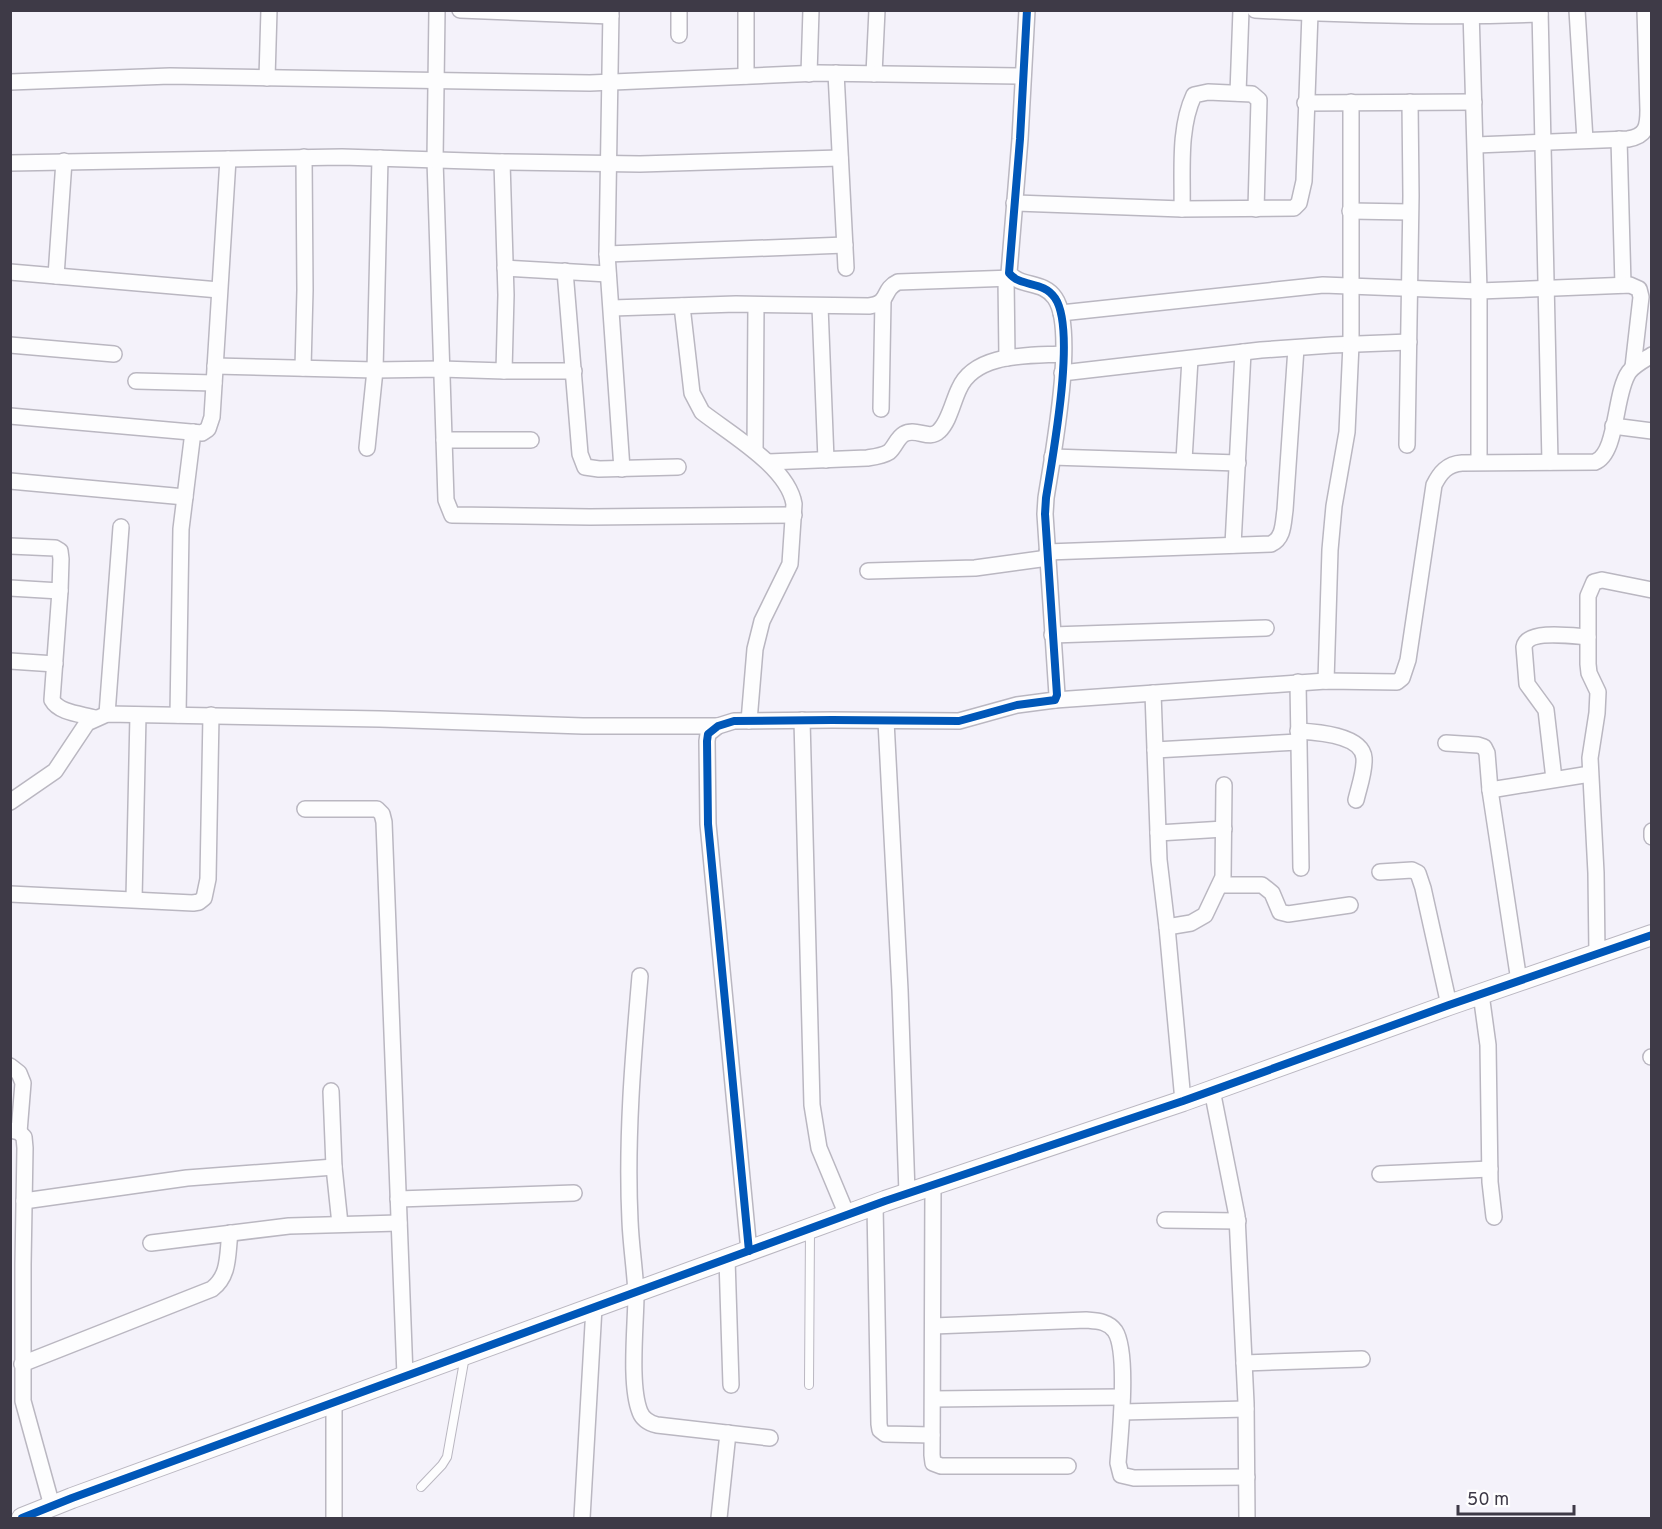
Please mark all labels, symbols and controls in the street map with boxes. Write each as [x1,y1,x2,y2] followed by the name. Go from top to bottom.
[1458,1478,1574,1516] scale bar
[1467,1489,1509,1512] text: 50 m

